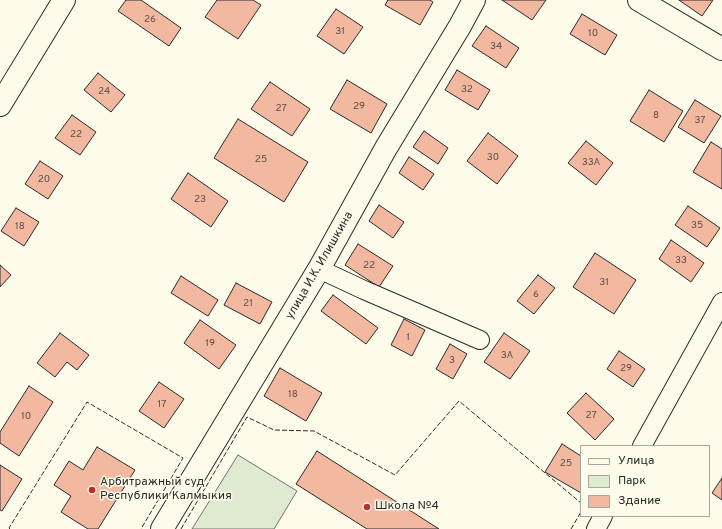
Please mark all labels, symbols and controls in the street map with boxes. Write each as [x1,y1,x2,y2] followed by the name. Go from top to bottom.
[144,14,156,26] house number: 26
[335,26,345,38] house number: 31
[588,28,598,40] house number: 10
[490,41,502,53] house number: 34
[461,84,473,96] house number: 32
[98,86,110,98] house number: 24
[353,101,365,113] house number: 29
[275,103,287,115] house number: 27
[653,110,659,122] house number: 8
[694,115,706,127] house number: 37
[70,129,82,141] house number: 22
[487,152,499,164] house number: 30
[255,154,267,166] house number: 25
[582,157,600,169] house number: 33А
[38,174,50,186] house number: 20
[194,194,206,206] house number: 23
[283,209,357,323] street label: улица И.К. Илишкина
[691,220,703,232] house number: 35
[15,221,25,233] house number: 18
[675,255,687,267] house number: 33
[363,260,375,272] house number: 22
[599,277,609,289] house number: 31
[533,289,539,301] house number: 6
[243,298,253,310] house number: 21
[406,332,410,344] house number: 1
[205,338,215,350] house number: 19
[501,350,513,362] house number: 3А
[449,355,455,367] house number: 3
[620,363,632,375] house number: 29
[288,389,298,401] house number: 18
[158,399,166,411] house number: 17
[585,410,597,422] house number: 27
[21,411,31,423] house number: 10
[580,445,710,517] legend
[618,453,654,469] text: Улица
[560,458,572,470] house number: 25
[618,473,646,489] text: Парк
[100,476,232,504] place label: Арбитражный суд Республики Калмыкия
[87,485,97,495] marker: Арбитражный суд Республики Калмыкия
[618,493,661,509] text: Здание
[375,500,439,514] place label: Школа №4
[362,502,372,512] marker: Школа №4

